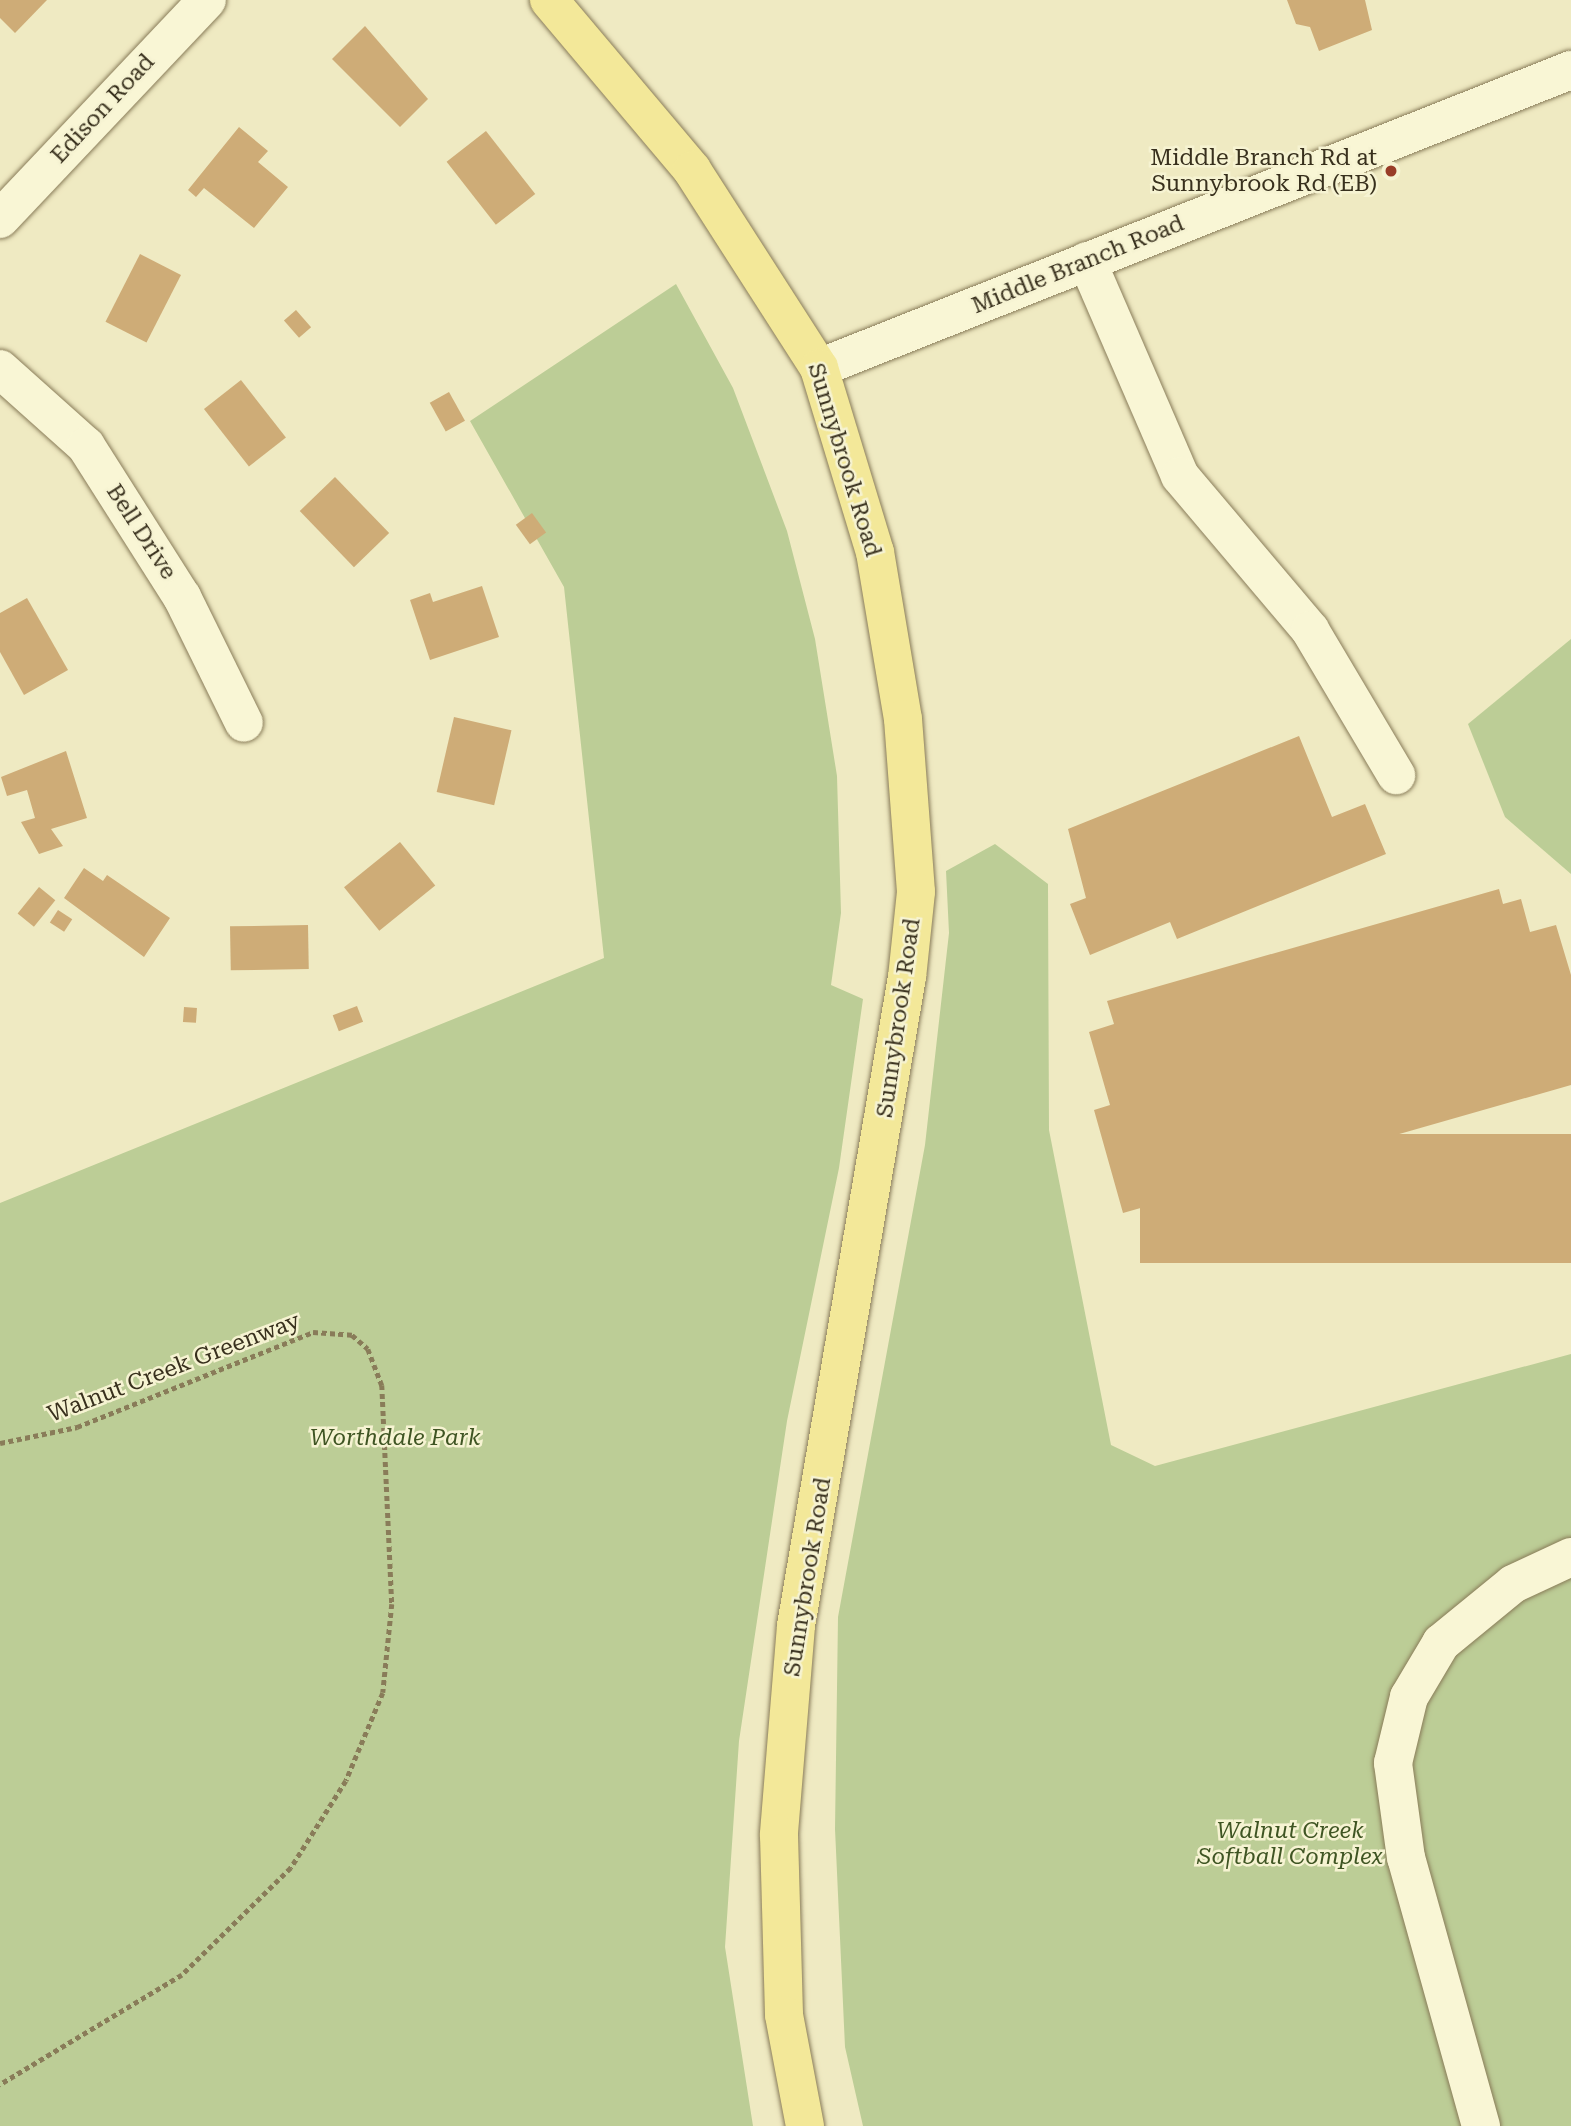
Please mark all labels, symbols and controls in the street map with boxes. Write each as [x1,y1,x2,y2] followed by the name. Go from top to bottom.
[45,49,161,169] street label: Edison Road
[1150,144,1377,198] place label: Middle Branch Rd at Sunnybrook Rd (EB)
[1383,163,1399,179] marker: Middle Branch Rd at Sunnybrook Rd (EB)
[968,210,1188,320] street label: Middle Branch Road
[801,360,887,560] street label: Sunnybrook Road
[100,479,182,585] street label: Bell Drive
[871,917,927,1119] street label: Sunnybrook Road
[44,1307,304,1429] street label: Walnut Creek Greenway
[310,1424,480,1452] park label: Worthdale Park
[779,1476,837,1678] street label: Sunnybrook Road
[1197,1817,1383,1871] park label: Walnut Creek Softball Complex

